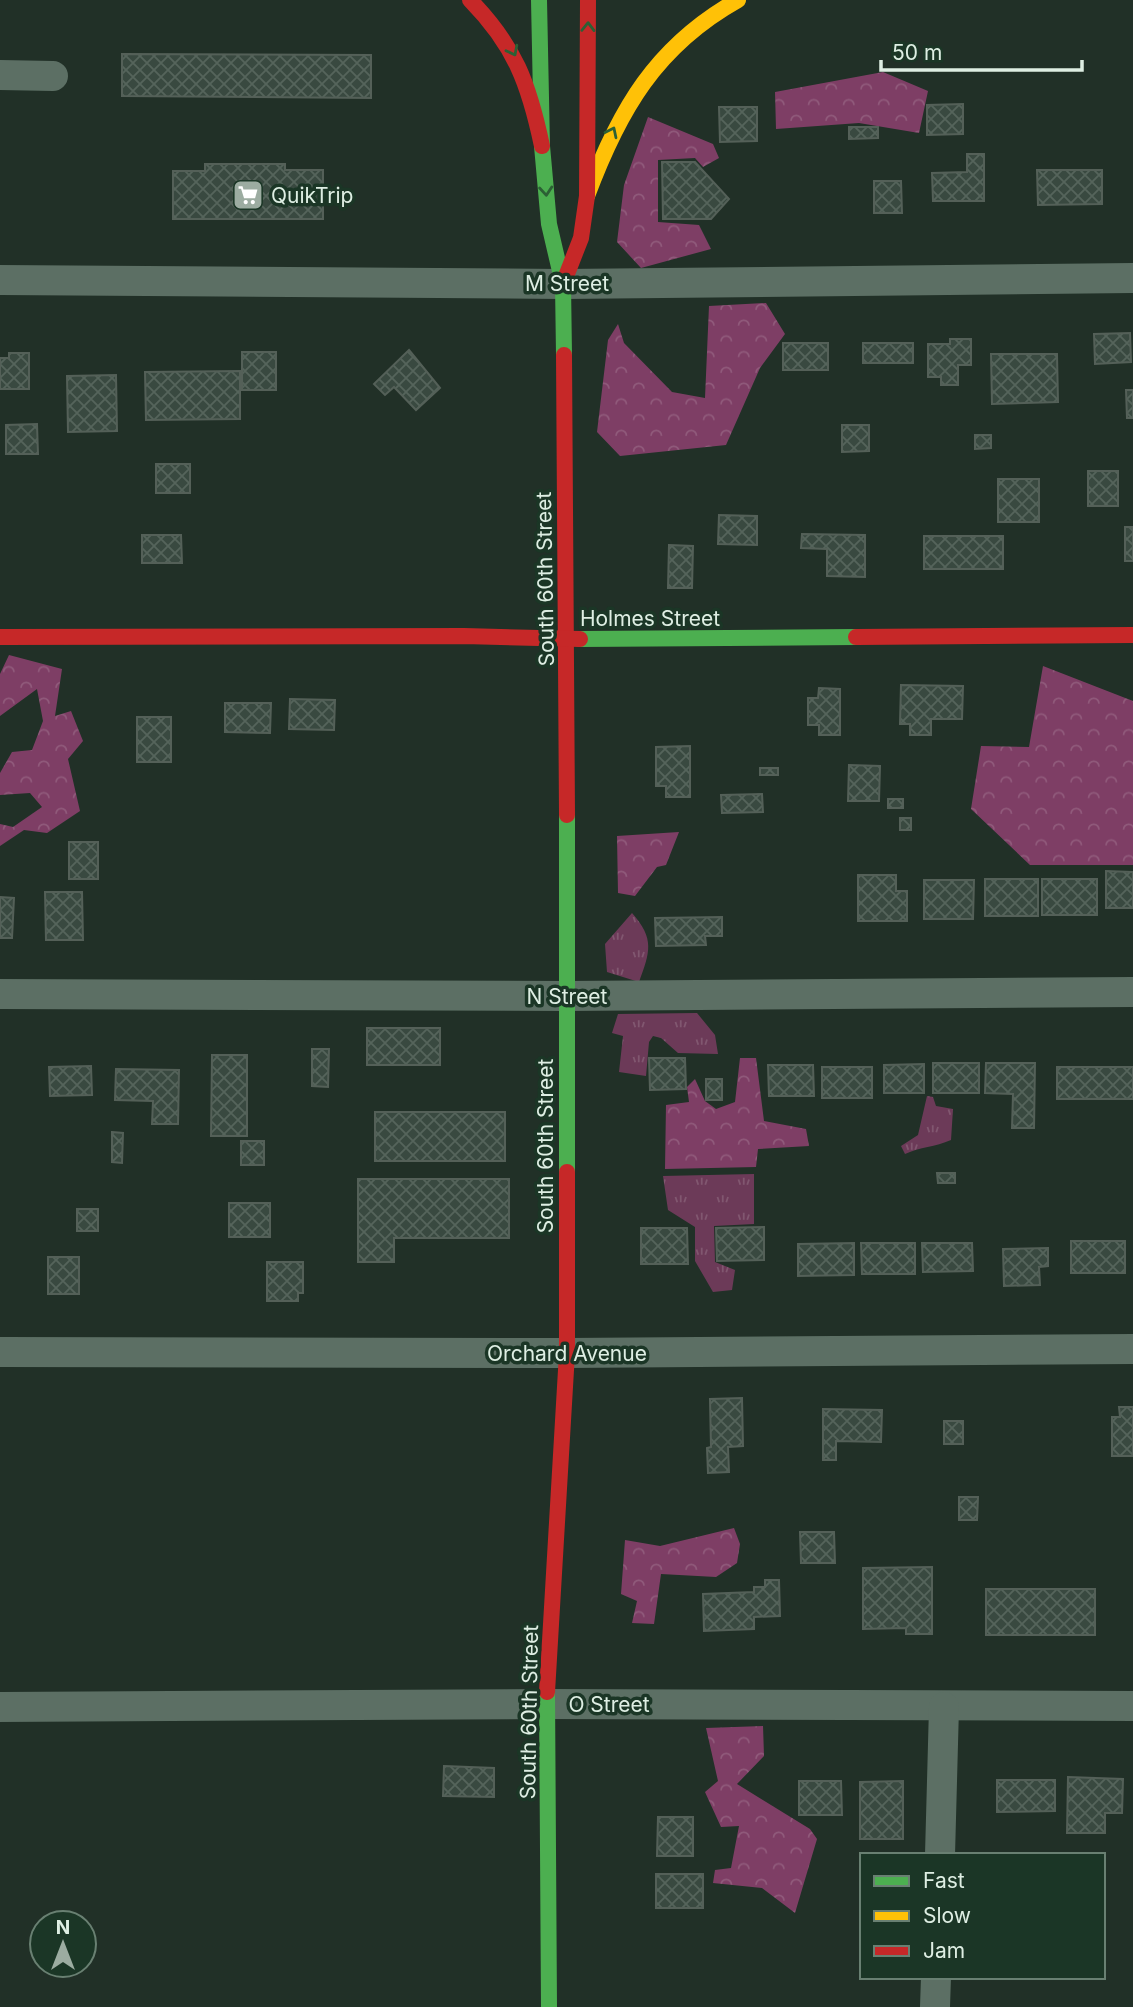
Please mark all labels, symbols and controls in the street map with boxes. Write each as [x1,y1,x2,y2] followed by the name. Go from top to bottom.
[580,21,596,32] one-way arrow
[881,28,1082,72] scale bar
[892,40,942,65] text: 50 m
[505,44,519,57] one-way arrow
[603,127,617,139] one-way arrow
[231,178,265,212] supermarket icon: QuikTrip
[271,183,353,208] place label: QuikTrip
[538,185,553,196] one-way arrow
[525,271,609,296] street label: M Street
[531,491,559,667] street label: South 60th Street
[580,606,720,631] street label: Holmes Street
[527,984,608,1009] street label: N Street
[533,1059,558,1233] street label: South 60th Street
[487,1341,647,1366] street label: Orchard Avenue
[515,1624,543,1800] street label: South 60th Street
[568,1692,650,1717] street label: O Street
[860,1853,1105,1979] legend
[923,1868,965,1893] text: Fast
[923,1903,971,1928] text: Slow
[28,1909,98,1979] north arrow
[56,1916,70,1939] text: N
[923,1938,965,1963] text: Jam

